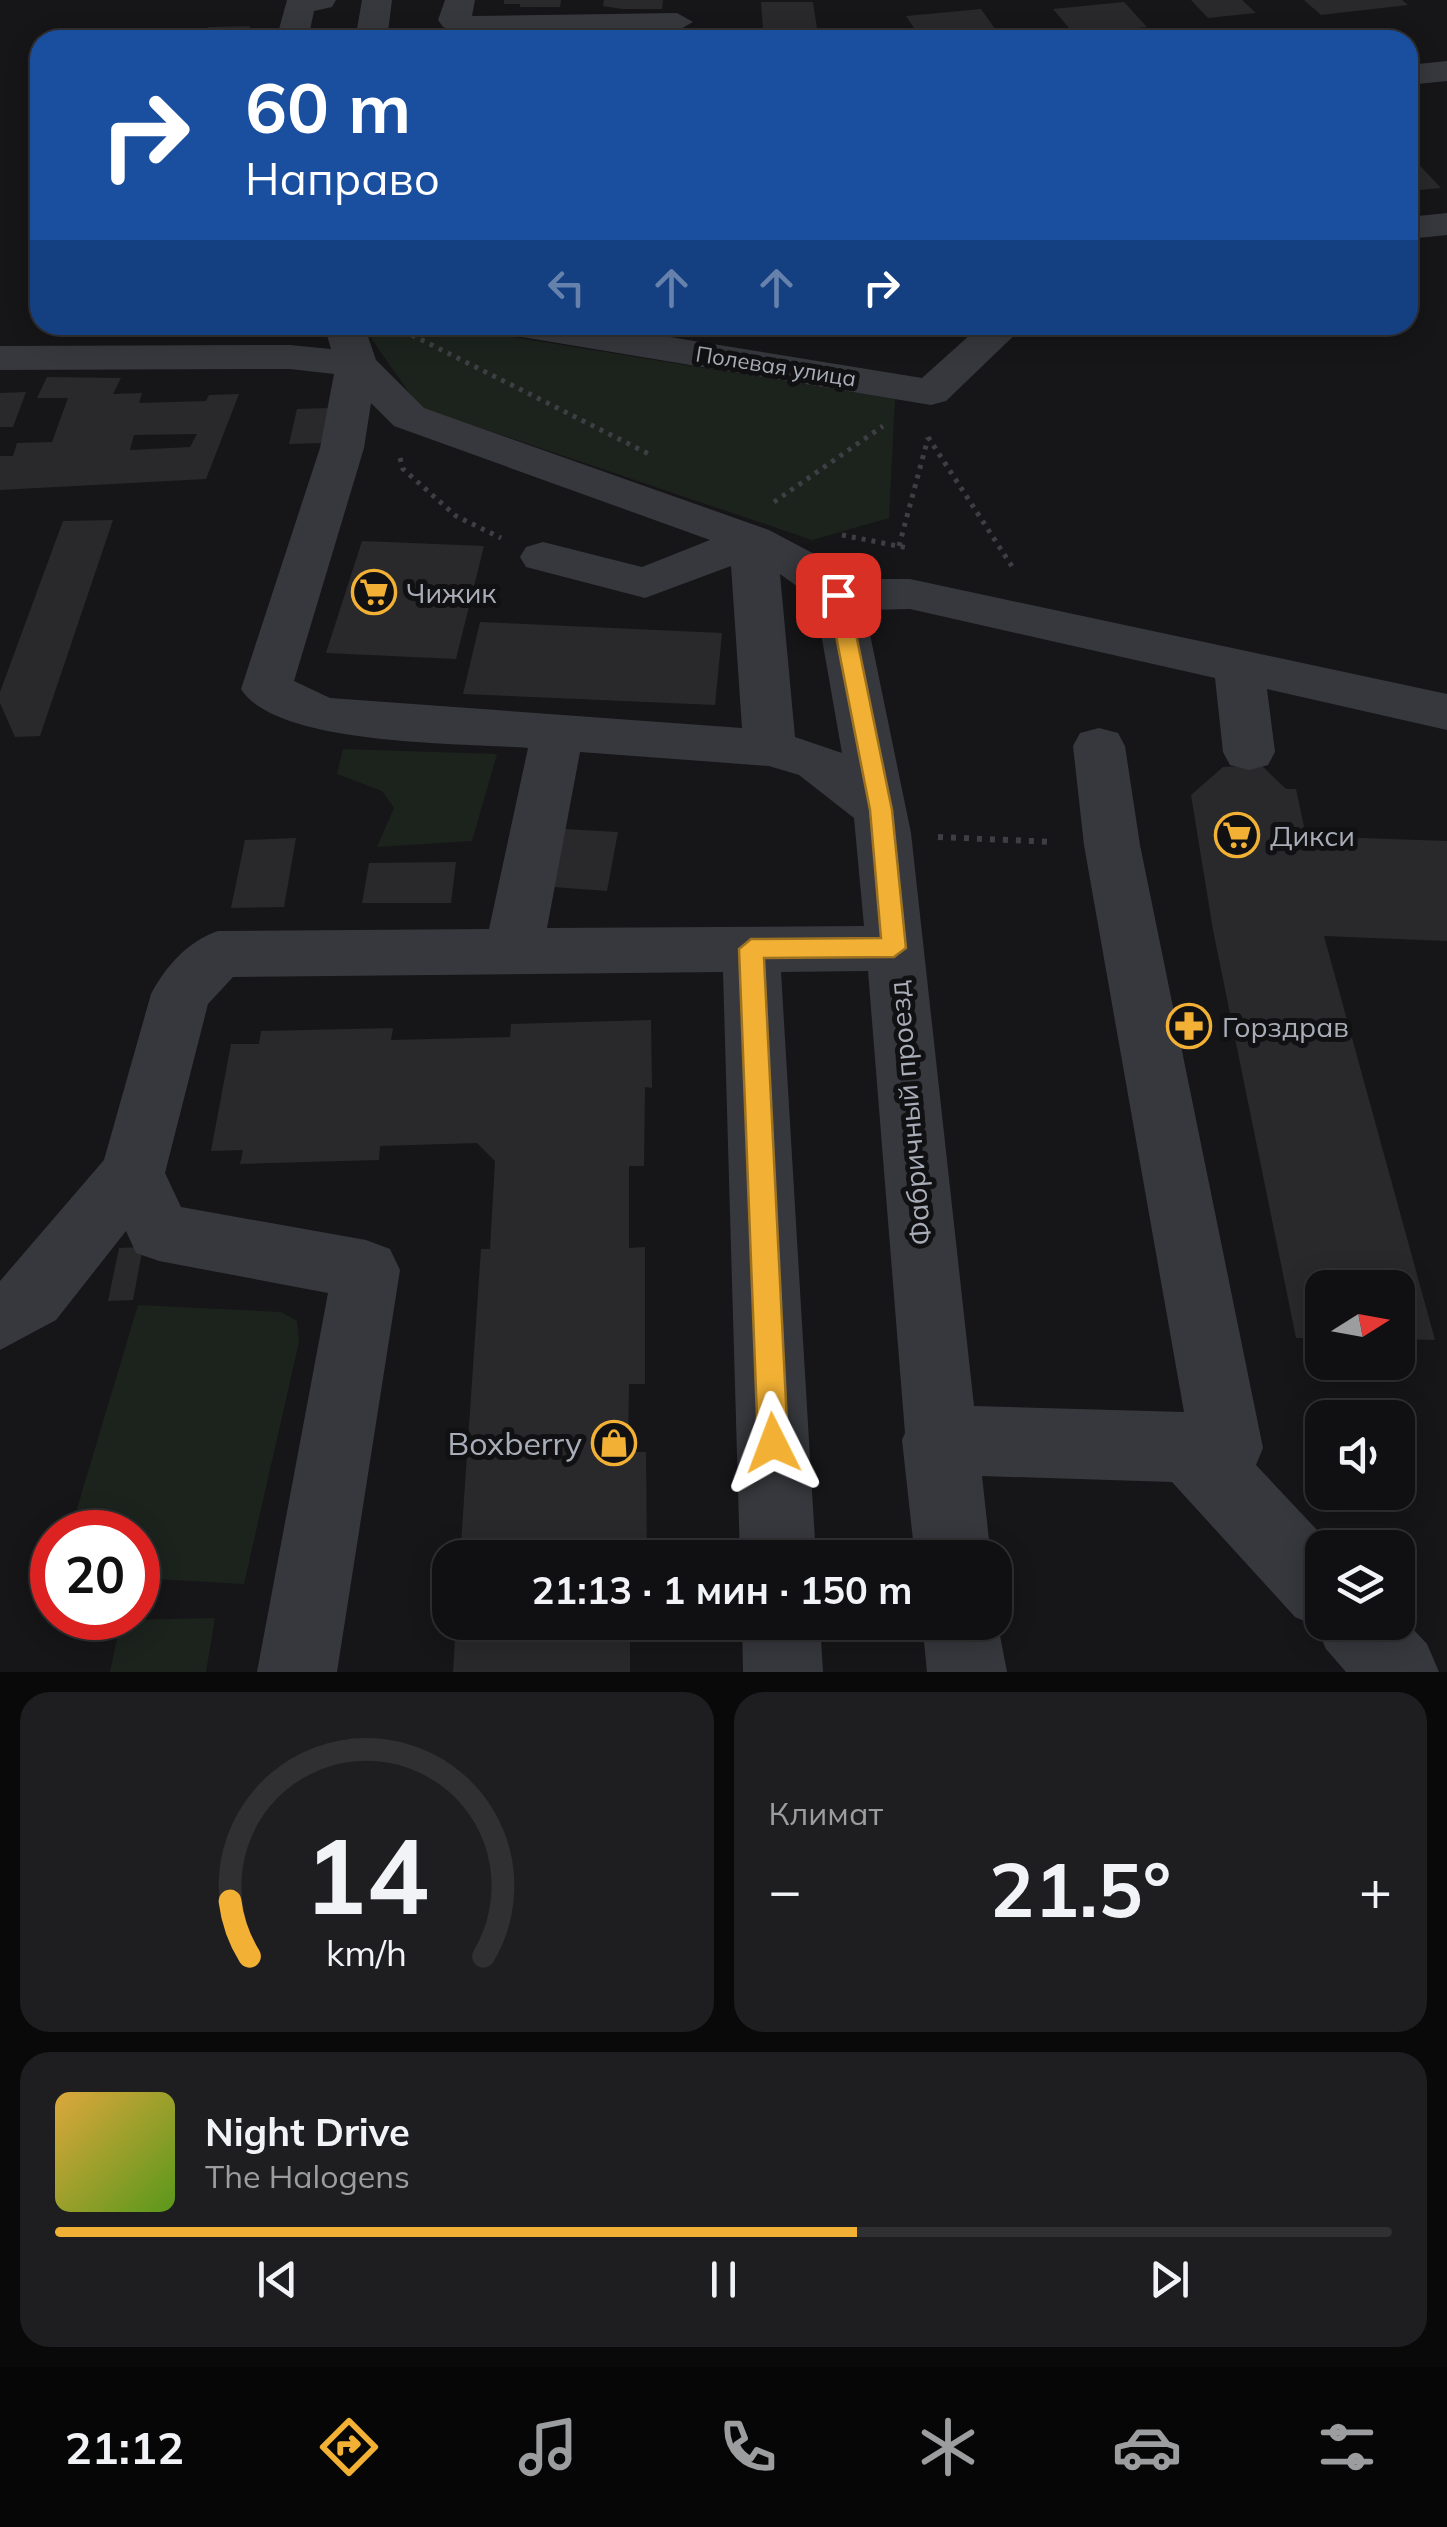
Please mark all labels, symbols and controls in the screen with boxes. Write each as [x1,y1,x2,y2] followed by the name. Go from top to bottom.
[245,63,411,151] text: 60 m
[80,70,210,200] icon: right
[245,150,440,206] text: Направо
[539,260,594,315] icon: left
[644,260,699,315] icon: ahead
[749,260,804,315] icon: ahead
[854,260,909,315] icon: right
[694,339,858,393] street label: Полевая улица
[796,553,881,638] pin
[811,568,866,623] icon: arrive
[351,569,397,615] supermarket icon: Чижик
[406,575,497,610] place label: Чижик
[1214,812,1260,858] supermarket icon: Дикси
[1270,818,1355,853] place label: Дикси
[880,979,938,1247] street label: Фабричный проезд
[1166,1003,1212,1049] pharmacy icon: Горздрав
[1222,1009,1349,1044] place label: Горздрав
[1305,1270,1415,1380] north arrow
[1305,1270,1415,1640] map controls
[721,1391,825,1495] position arrow
[1305,1400,1415,1510] button: sound
[591,1420,637,1466] shop icon: Boxberry
[447,1423,582,1463] place label: Boxberry
[30,1510,160,1640] speed limit sign: 20
[1305,1530,1415,1640] button: layers
[532,1566,912,1614] text: 21:13 · 1 мин · 150 m
[769,1793,883,1833] text: Климат
[304,1809,429,1940] text: 14
[989,1842,1171,1936] text: 21.5°
[769,1855,802,1924] text: −
[1359,1855,1392,1924] text: +
[326,1930,407,1975] text: km/h
[205,2108,410,2156] text: Night Drive
[205,2156,410,2196] text: The Halogens
[250,2252,305,2307] icon: previous
[696,2252,751,2307] icon: pause
[1142,2252,1197,2307] icon: next
[314,2412,384,2482] icon: directions
[513,2412,583,2482] icon: music
[713,2412,783,2482] icon: phone
[913,2412,983,2482] icon: climate
[1112,2412,1182,2482] icon: car
[1312,2412,1382,2482] icon: filters
[65,2419,184,2475] text: 21:12

